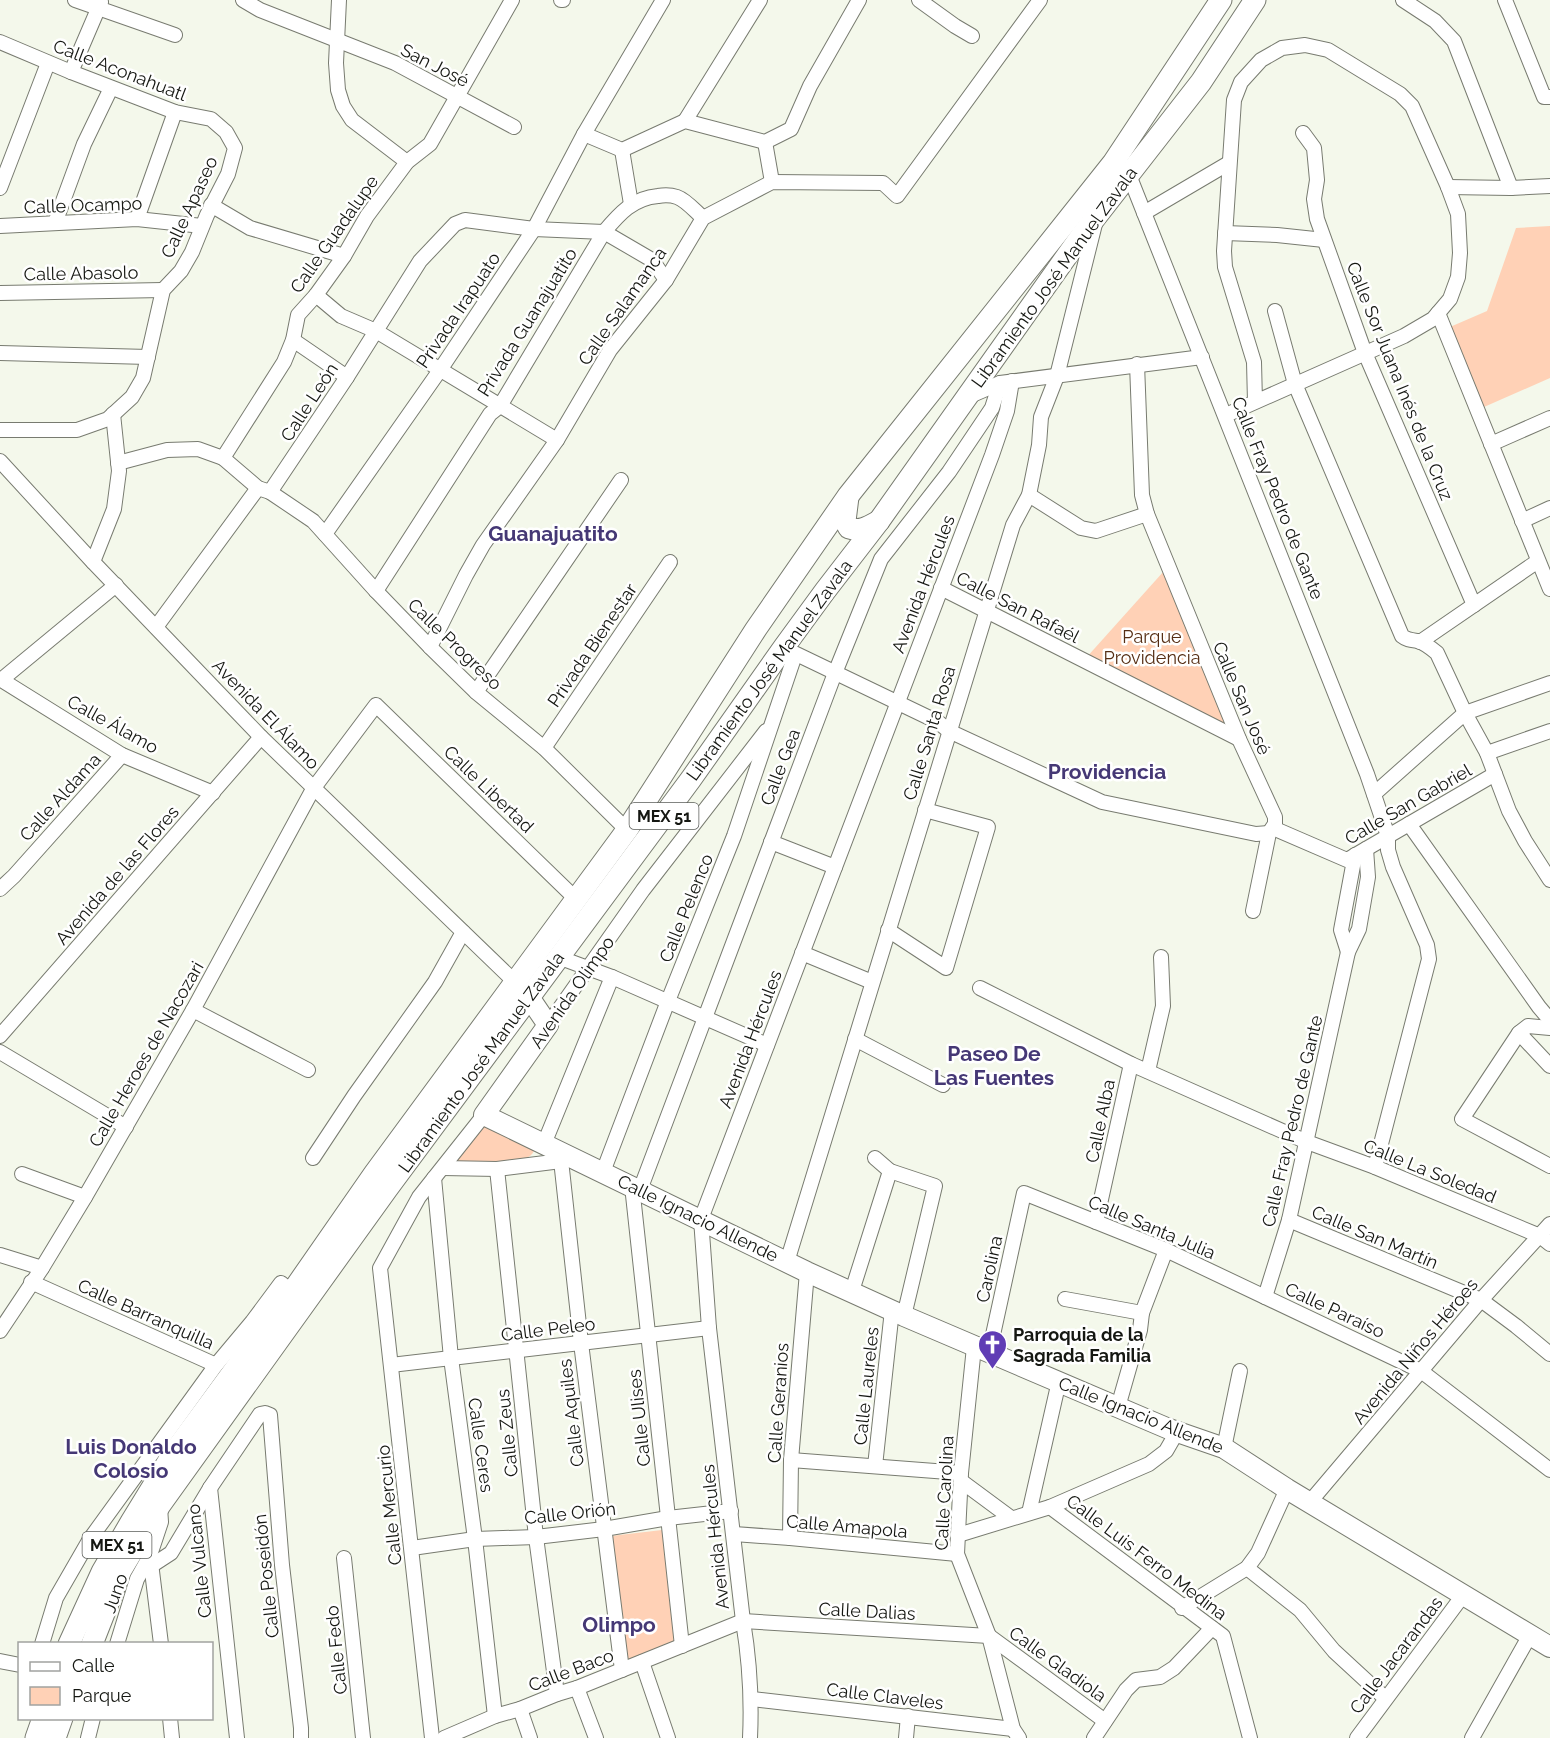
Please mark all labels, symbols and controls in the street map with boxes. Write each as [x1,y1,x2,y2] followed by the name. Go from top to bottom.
[50,35,190,105] street label: Calle Aconahuatl
[397,39,473,91] street label: San José
[156,153,222,261] street label: Calle Apaseo
[967,163,1141,391] street label: Libramiento José Manuel Zavala
[286,171,383,297] street label: Calle Guadalupe
[23,192,143,218] street label: Calle Ocampo
[574,243,670,369] street label: Calle Salamanca
[473,244,581,400] street label: Privada Guanajuatito
[412,248,505,372] street label: Privada Irapuato
[1342,259,1458,503] street label: Calle Sor Juana Inés de la Cruz
[23,261,139,284] street label: Calle Abasolo
[276,359,342,445] street label: Calle León
[1228,394,1328,603] street label: Calle Fray Pedro de Gante
[887,512,959,656] street label: Avenida Hércules
[488,521,618,546] district label: Guanajuatito
[682,556,856,784] street label: Libramiento José Manuel Zavala
[953,567,1083,647] street label: Calle San Rafaél
[543,579,642,711] street label: Privada Bienestar
[404,594,506,694] street label: Calle Progreso
[1104,626,1201,668] park label: Parque Providencia
[1209,638,1275,758] street label: Calle San José
[208,654,325,774] street label: Avenida El Álamo
[899,663,959,803] street label: Calle Santa Rosa
[64,690,163,758] street label: Calle Álamo
[756,726,804,808] street label: Calle Gea
[440,741,538,837] street label: Calle Libertad
[15,749,105,845] street label: Calle Aldama
[1048,759,1166,784] district label: Providencia
[1341,759,1475,849] street label: Calle San Gabriel
[51,801,183,949] street label: Avenida de las Flores
[630,803,698,829] road number: MEX 51
[655,850,717,965] street label: Calle Pelenco
[526,932,619,1052] street label: Avenida Olimpo
[394,948,568,1176] street label: Libramiento José Manuel Zavala
[84,958,208,1150] street label: Calle Heroes de Nacozari
[714,967,786,1111] street label: Avenida Hércules
[1257,1013,1327,1229] street label: Calle Fray Pedro de Gante
[934,1041,1054,1090] district label: Paseo De Las Fuentes
[1081,1077,1119,1165] street label: Calle Alba
[1361,1135,1499,1207] street label: Calle La Soledad
[614,1170,782,1266] street label: Calle Ignacio Allende
[1085,1191,1219,1263] street label: Calle Santa Julia
[1309,1201,1441,1273] street label: Calle San Martín
[972,1234,1006,1304] street label: Carolina
[75,1274,217,1354] street label: Calle Barranquilla
[1348,1274,1482,1428] street label: Avenida Niños Héroes
[1282,1278,1388,1342] street label: Calle Paraíso
[500,1313,597,1345] street label: Calle Peleo
[1013,1324,1151,1366] place label: Parroquia de la Sagrada Familia
[849,1326,883,1446] street label: Calle Laureles
[976,1328,1008,1370] church icon: Parroquia de la Sagrada Familia
[763,1342,793,1464] street label: Calle Geranios
[554,1358,588,1468] street label: Calle Aquiles
[623,1368,655,1468] street label: Calle Ulises
[1055,1372,1227,1458] street label: Calle Ignacio Allende
[492,1388,522,1478] street label: Calle Zeus
[464,1396,498,1494] street label: Calle Ceres
[65,1434,197,1483] district label: Luis Donaldo Colosio
[931,1435,957,1551] street label: Calle Carolina
[372,1444,406,1566] street label: Calle Mercurio
[697,1463,733,1611] street label: Avenida Hércules
[1063,1490,1231,1624] street label: Calle Luis Ferro Medina
[523,1498,617,1528] street label: Calle Orión
[183,1503,215,1619] street label: Calle Vulcano
[786,1510,908,1542] street label: Calle Amapola
[249,1513,283,1639] street label: Calle Poseidón
[82,1532,152,1558] road number: MEX 51
[98,1570,132,1616] street label: Juno
[1345,1592,1447,1718] street label: Calle Jacarandas
[818,1598,916,1624] street label: Calle Dalias
[321,1604,351,1696] street label: Calle Fedo
[582,1612,656,1637] district label: Olimpo
[1005,1622,1111,1706] street label: Calle Gladiola
[18,1642,213,1720] legend
[526,1644,617,1696] street label: Calle Baco
[72,1655,115,1676] text: Calle
[825,1678,945,1714] street label: Calle Claveles
[72,1685,132,1706] text: Parque

